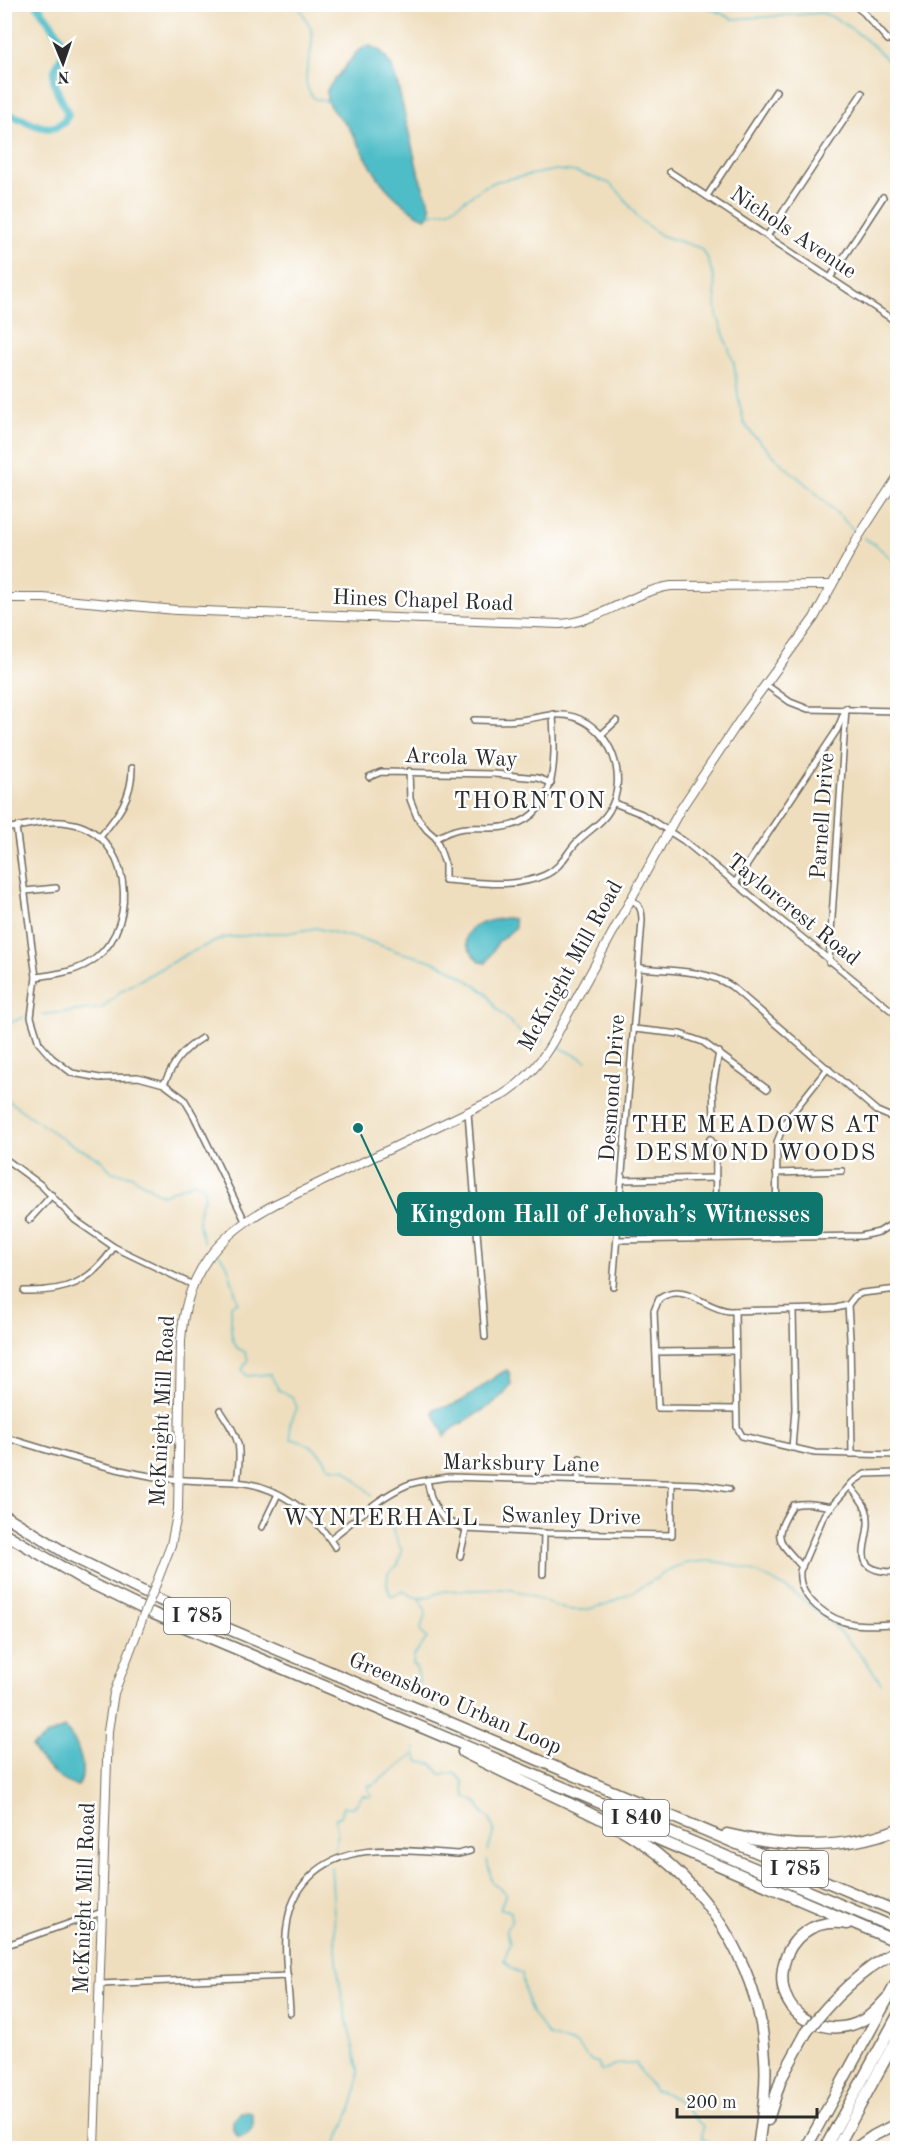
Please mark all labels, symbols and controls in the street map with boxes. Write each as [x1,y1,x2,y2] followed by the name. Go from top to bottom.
[33,33,93,93] north arrow
[56,68,70,84] text: N
[726,183,860,283] street label: Nichols Avenue
[332,587,514,615] street label: Hines Chapel Road
[404,745,518,771] street label: Arcola Way
[808,752,838,880] street label: Parnell Drive
[454,790,606,814] district label: THORNTON
[722,850,864,970] street label: Taylorcrest Road
[515,877,627,1055] street label: McKnight Mill Road
[597,1014,629,1162] street label: Desmond Drive
[631,1114,881,1166] district label: THE MEADOWS AT DESMOND WOODS
[398,1193,822,1235] callout: Kingdom Hall of Jehovah’s Witnesses
[410,1204,810,1228] text: Kingdom Hall of Jehovah’s Witnesses
[147,1315,179,1507] street label: McKnight Mill Road
[442,1452,600,1476] street label: Marksbury Lane
[501,1505,641,1529] street label: Swanley Drive
[283,1507,479,1531] district label: WYNTERHALL
[164,1598,230,1634] road number: I 785
[345,1649,565,1759] street label: Greensboro Urban Loop
[603,1800,669,1836] road number: I 840
[71,1802,99,1994] street label: McKnight Mill Road
[762,1851,828,1887] road number: I 785
[677,2081,816,2119] scale bar
[686,2094,737,2112] text: 200 m

